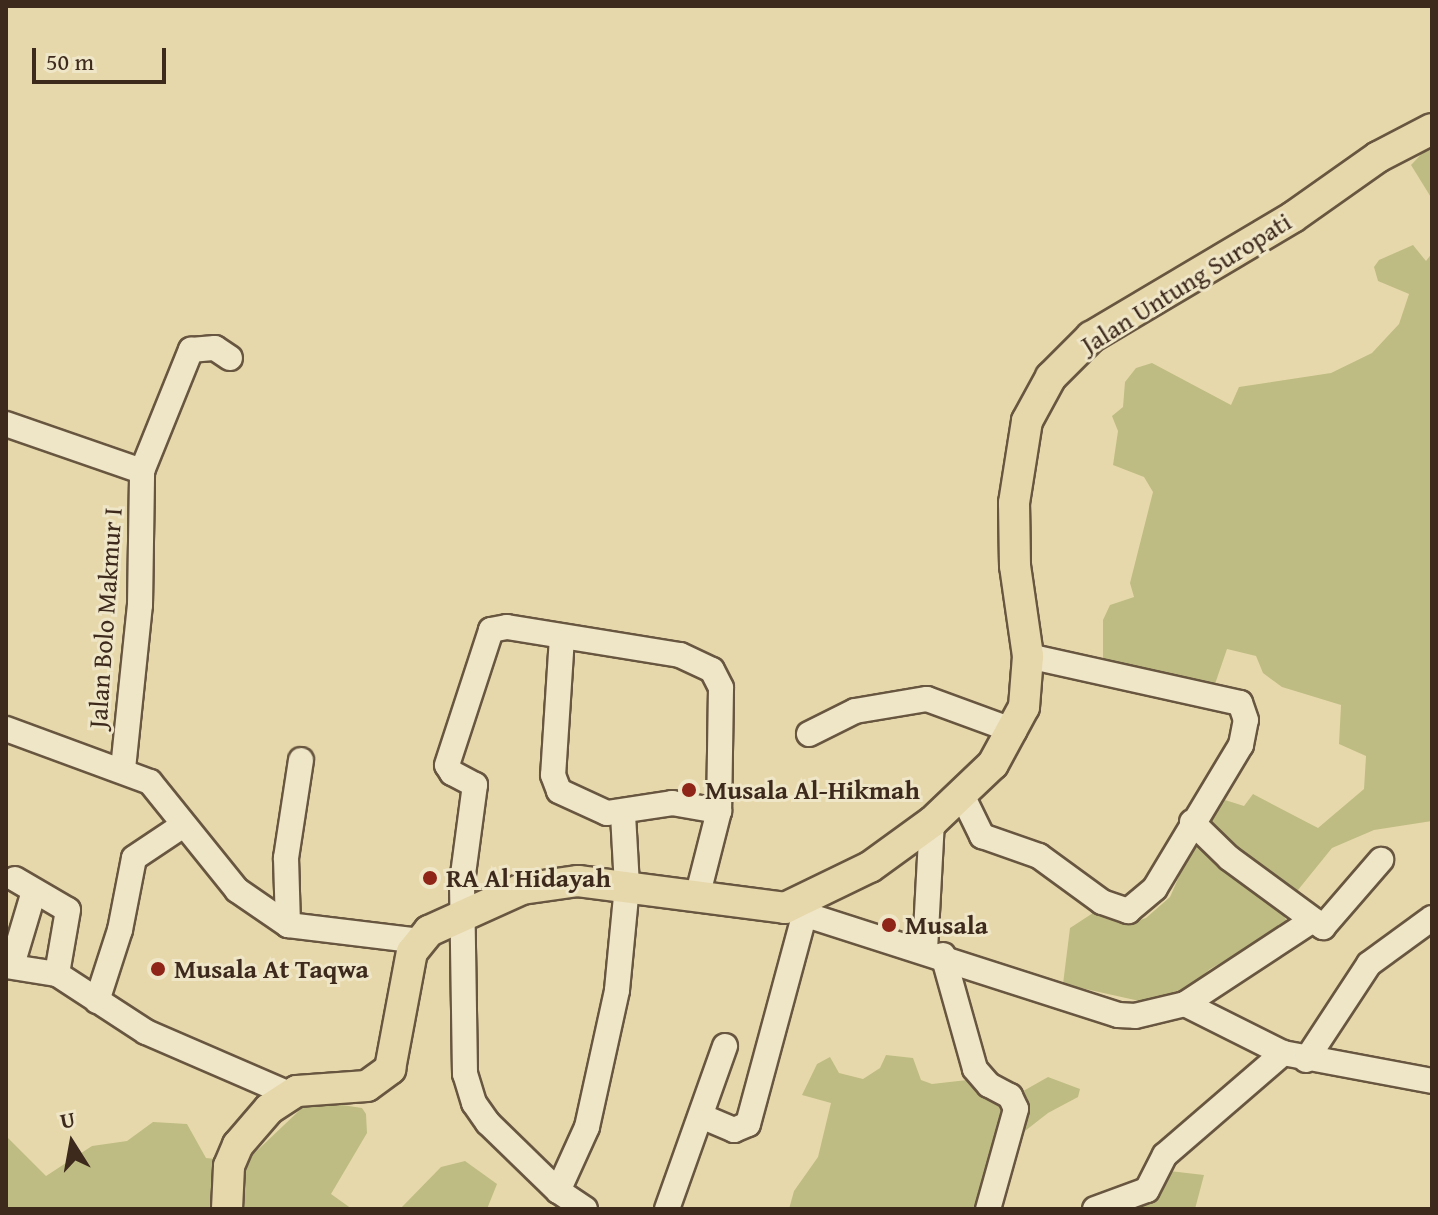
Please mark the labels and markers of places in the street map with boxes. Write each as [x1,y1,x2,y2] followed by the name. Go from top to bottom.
[705,774,920,806] place label: Musala Al-Hikmah
[680,781,698,799] marker: Musala Al-Hikmah
[446,862,611,894] place label: RA Al Hidayah
[421,869,439,887] marker: RA Al Hidayah
[905,909,988,941] place label: Musala
[880,916,898,934] marker: Musala
[174,953,369,985] place label: Musala At Taqwa
[149,960,167,978] marker: Musala At Taqwa

